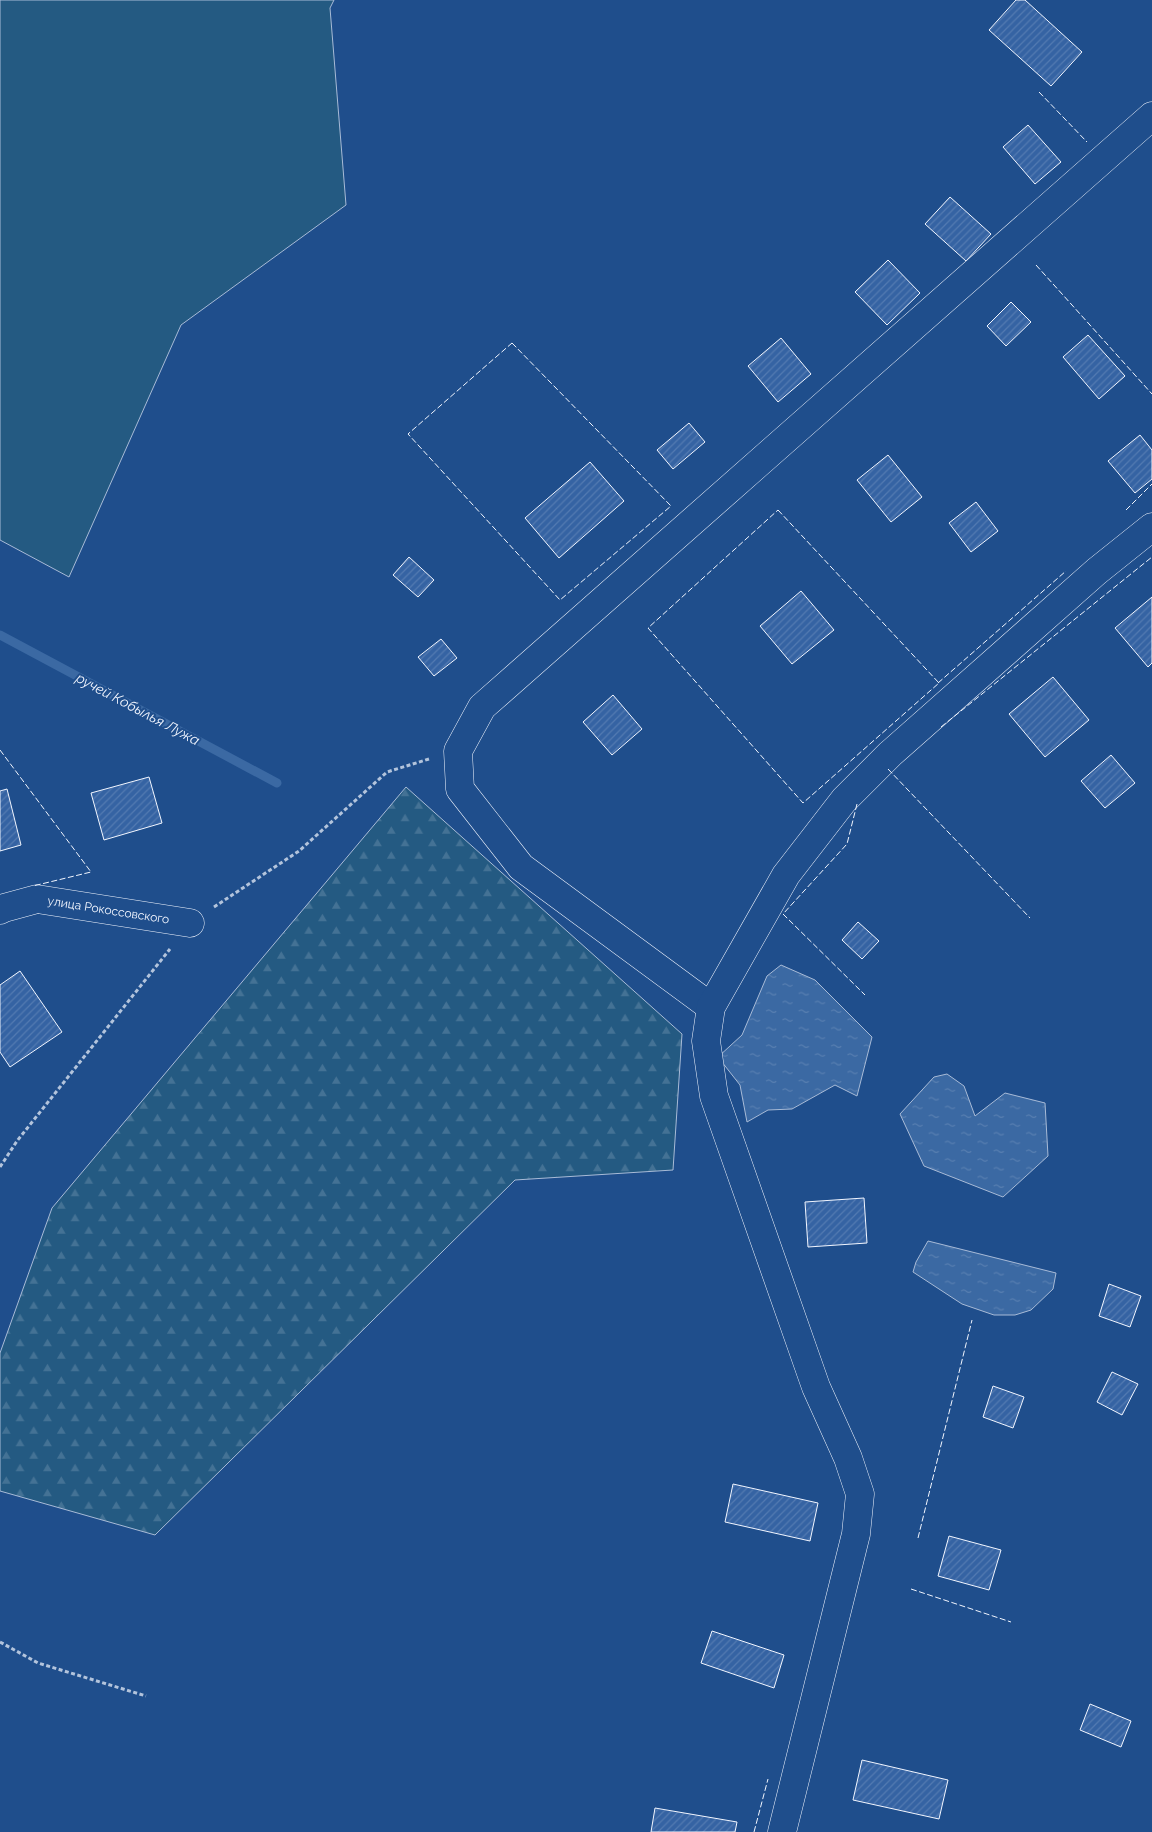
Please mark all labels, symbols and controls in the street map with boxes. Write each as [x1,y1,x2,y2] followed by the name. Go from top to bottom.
[73,669,202,748] water label: ручей Кобылья Лужа
[47,894,170,927] street label: улица Рокоссовского

